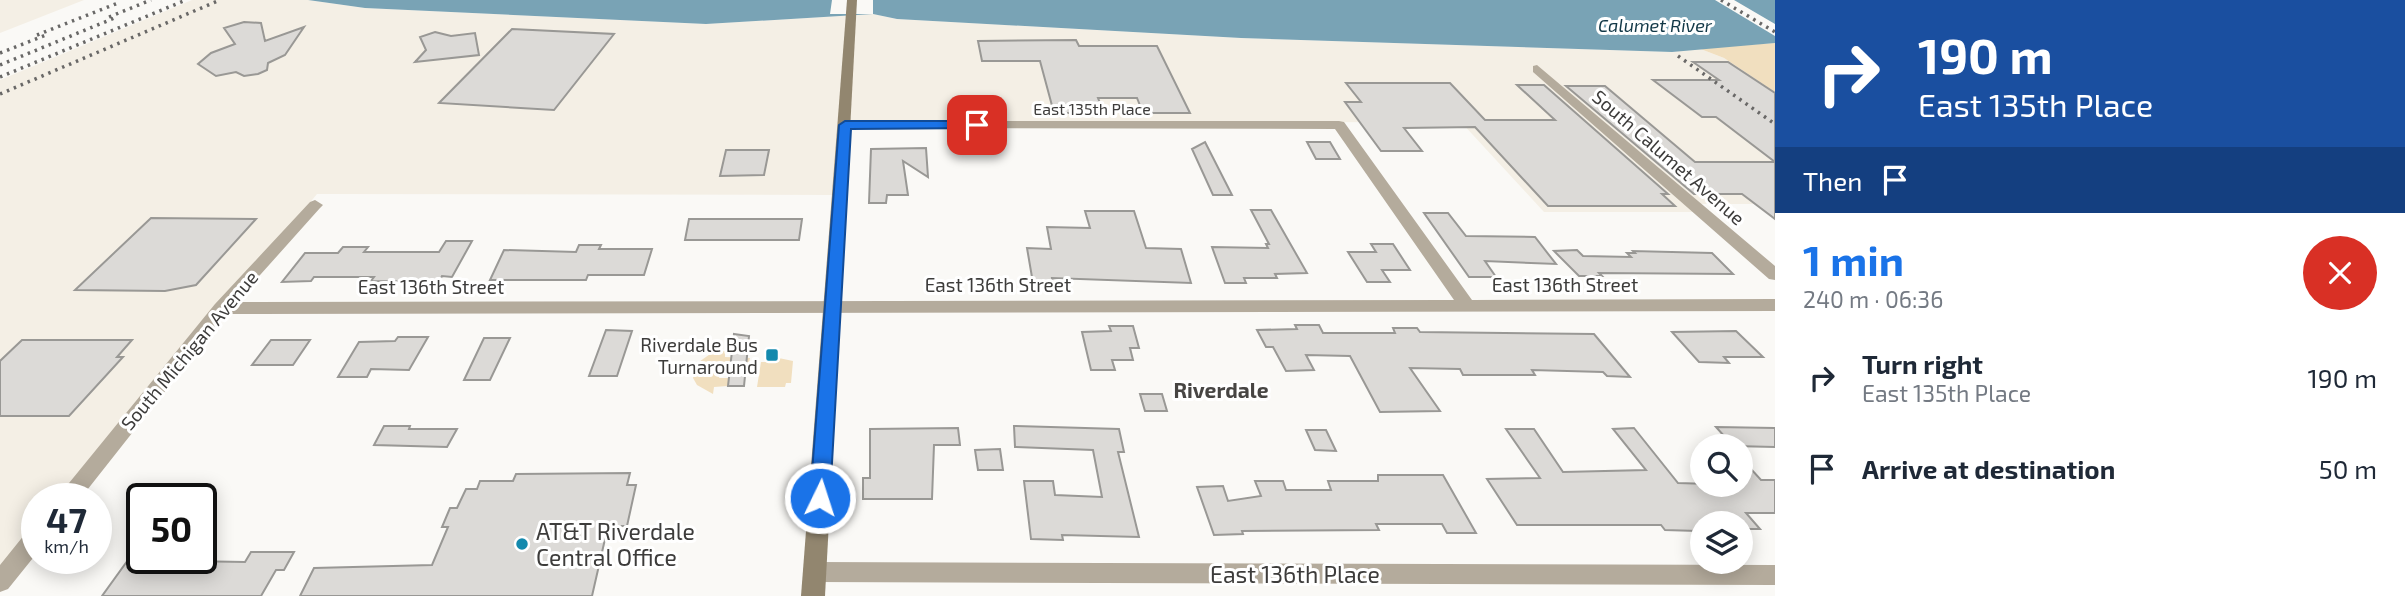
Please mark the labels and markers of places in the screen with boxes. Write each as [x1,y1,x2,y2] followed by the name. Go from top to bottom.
[947,95,1007,155] pin
[640,333,758,378] place label: Riverdale Bus Turnaround
[764,347,780,363] marker: Riverdale Bus Turnaround
[536,517,695,571] place label: AT&T Riverdale Central Office
[514,536,530,552] marker: AT&T Riverdale Central Office

